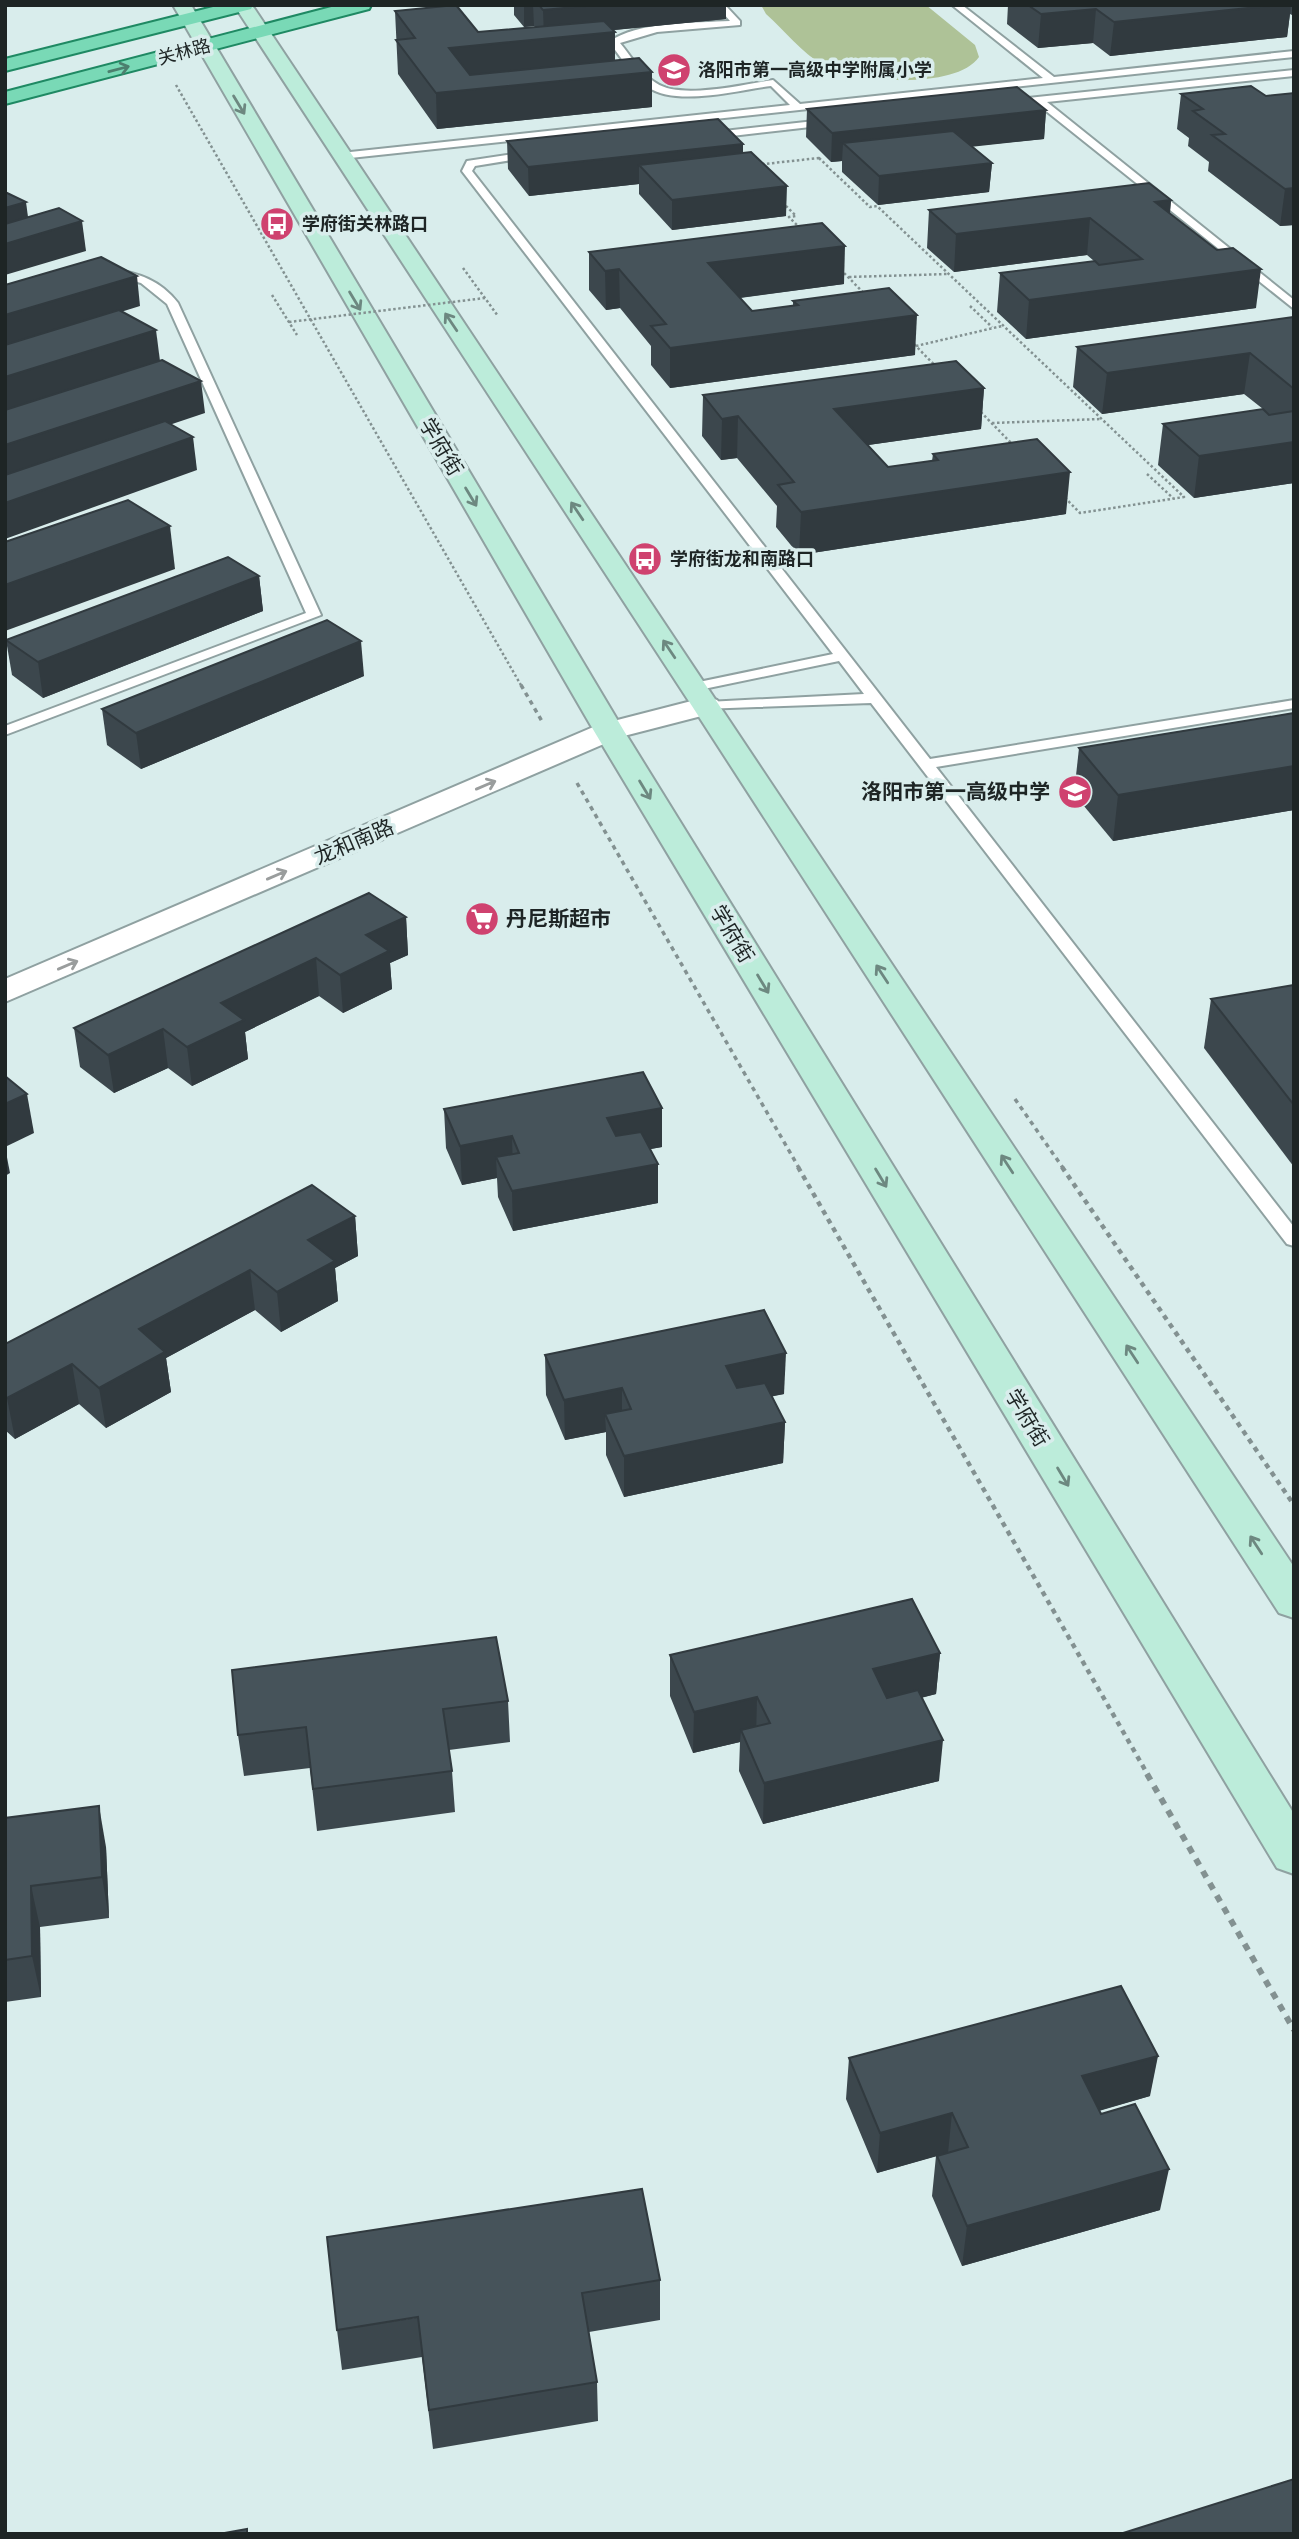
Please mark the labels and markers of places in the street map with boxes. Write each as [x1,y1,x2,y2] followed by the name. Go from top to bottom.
[655,51,693,89] school or university icon: 洛阳市第一高级中学附属小学
[698,59,932,80] place label: 洛阳市第一高级中学附属小学
[258,205,296,243] bus stop icon: 学府街关林路口
[302,213,428,234] place label: 学府街关林路口
[626,540,664,578] bus stop icon: 学府街龙和南路口
[670,548,814,569] place label: 学府街龙和南路口
[1056,773,1094,811] school or university icon: 洛阳市第一高级中学
[861,779,1050,804] place label: 洛阳市第一高级中学
[463,900,501,938] supermarket icon: 丹尼斯超市
[506,906,611,931] place label: 丹尼斯超市

